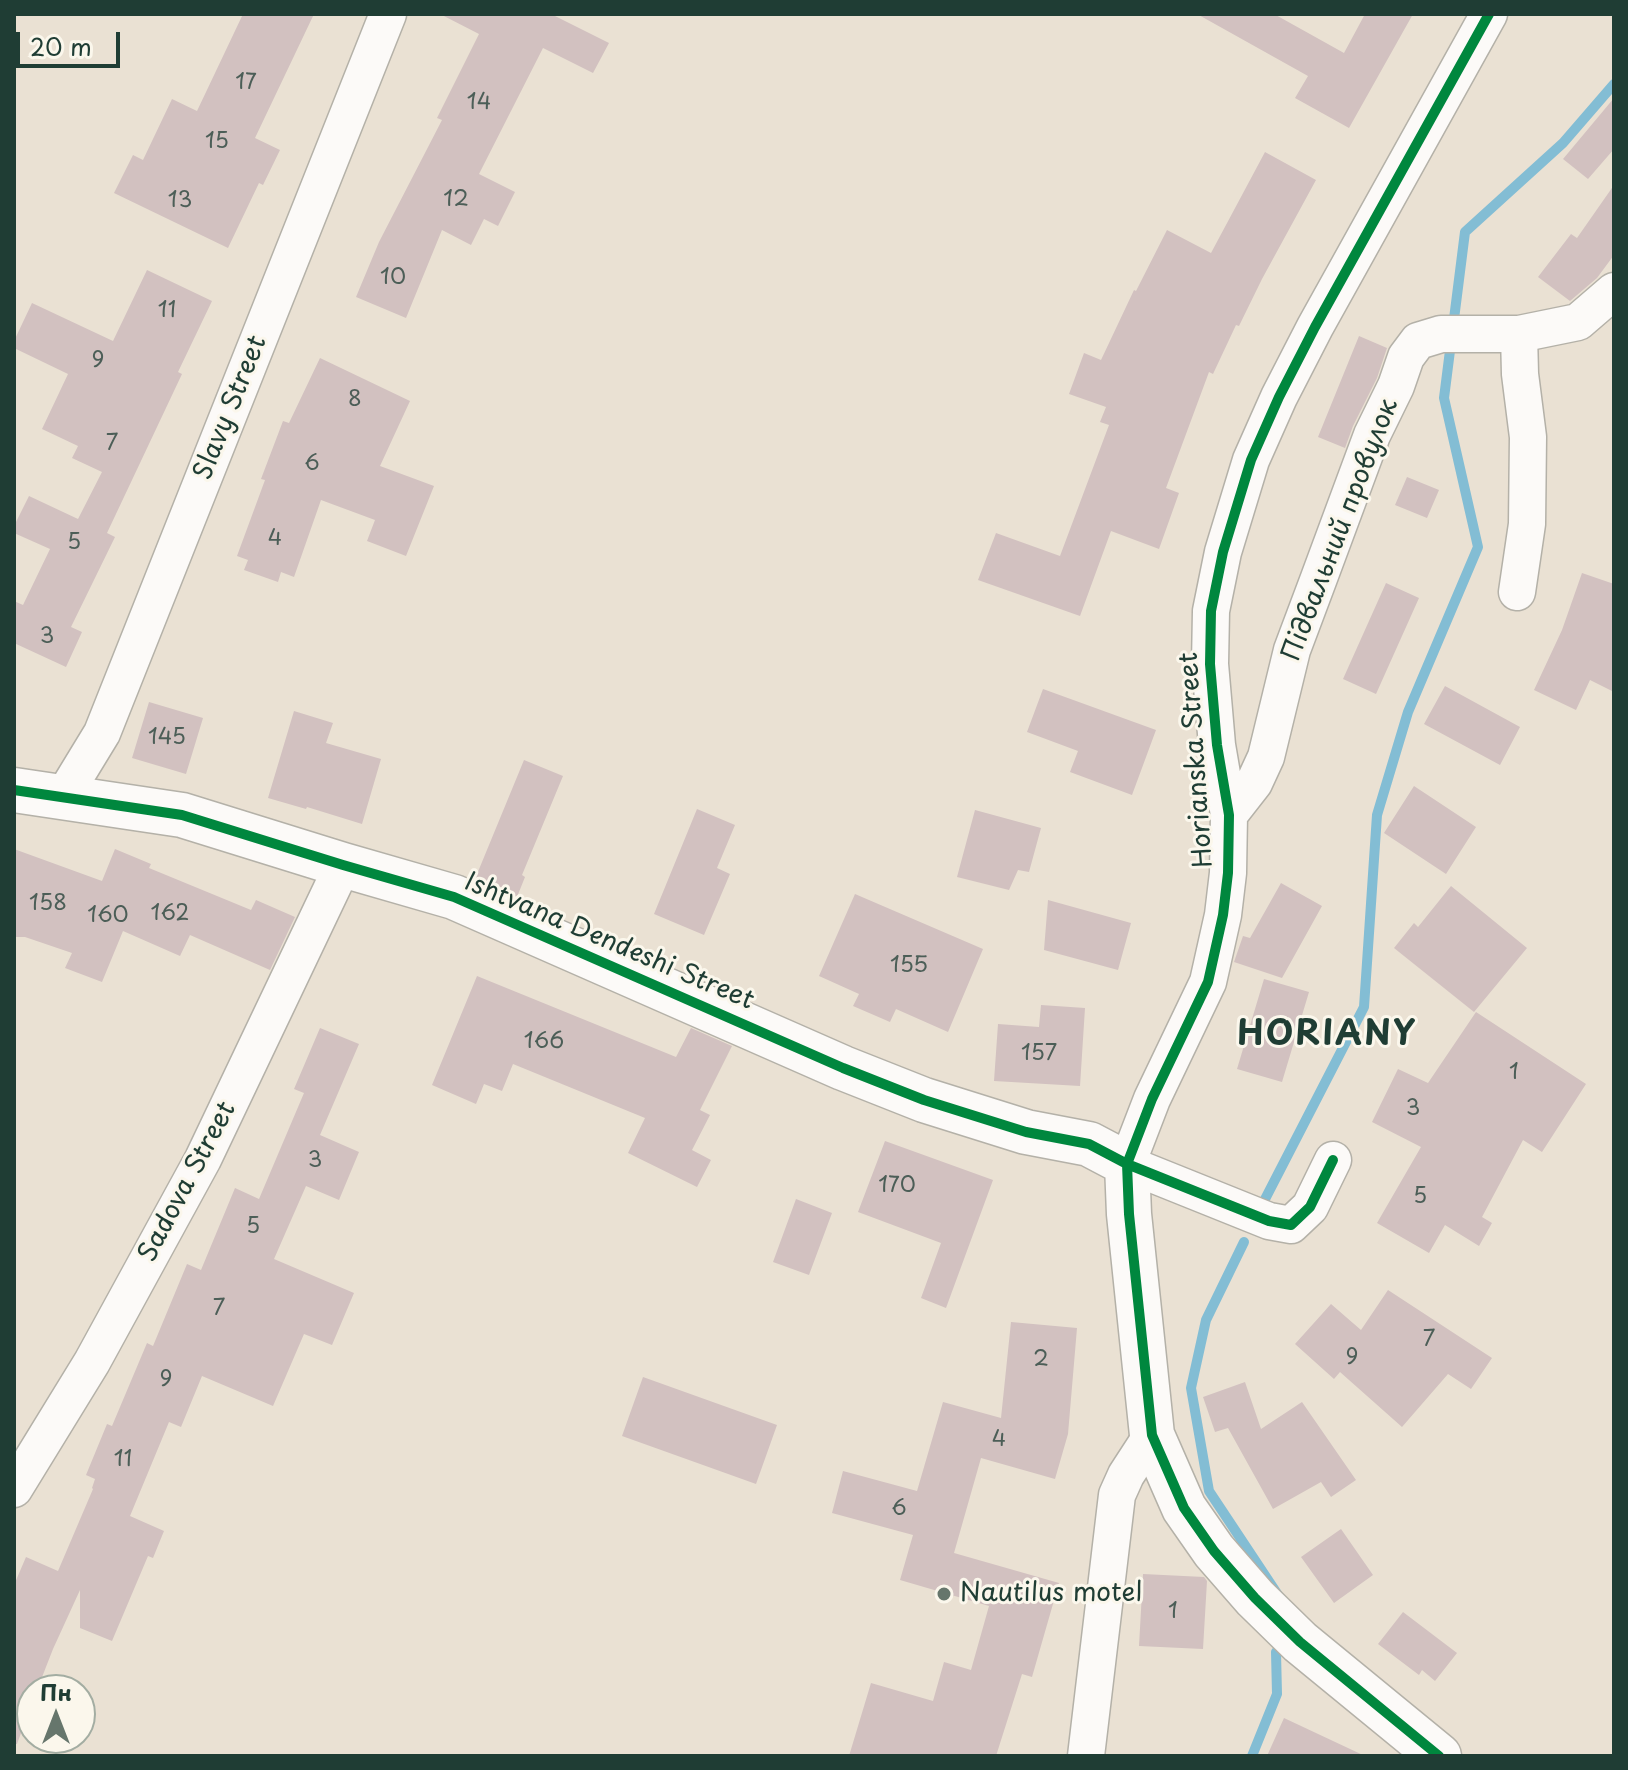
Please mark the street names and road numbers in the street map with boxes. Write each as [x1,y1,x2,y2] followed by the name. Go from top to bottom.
[188,331,274,485] street label: Slavy Street
[1277,395,1405,665] street label: Підвальний провулок
[1174,651,1220,869] street label: Horianska Street
[460,867,758,1017] street label: Ishtvana Dendeshi Street
[133,1097,243,1267] street label: Sadova Street

